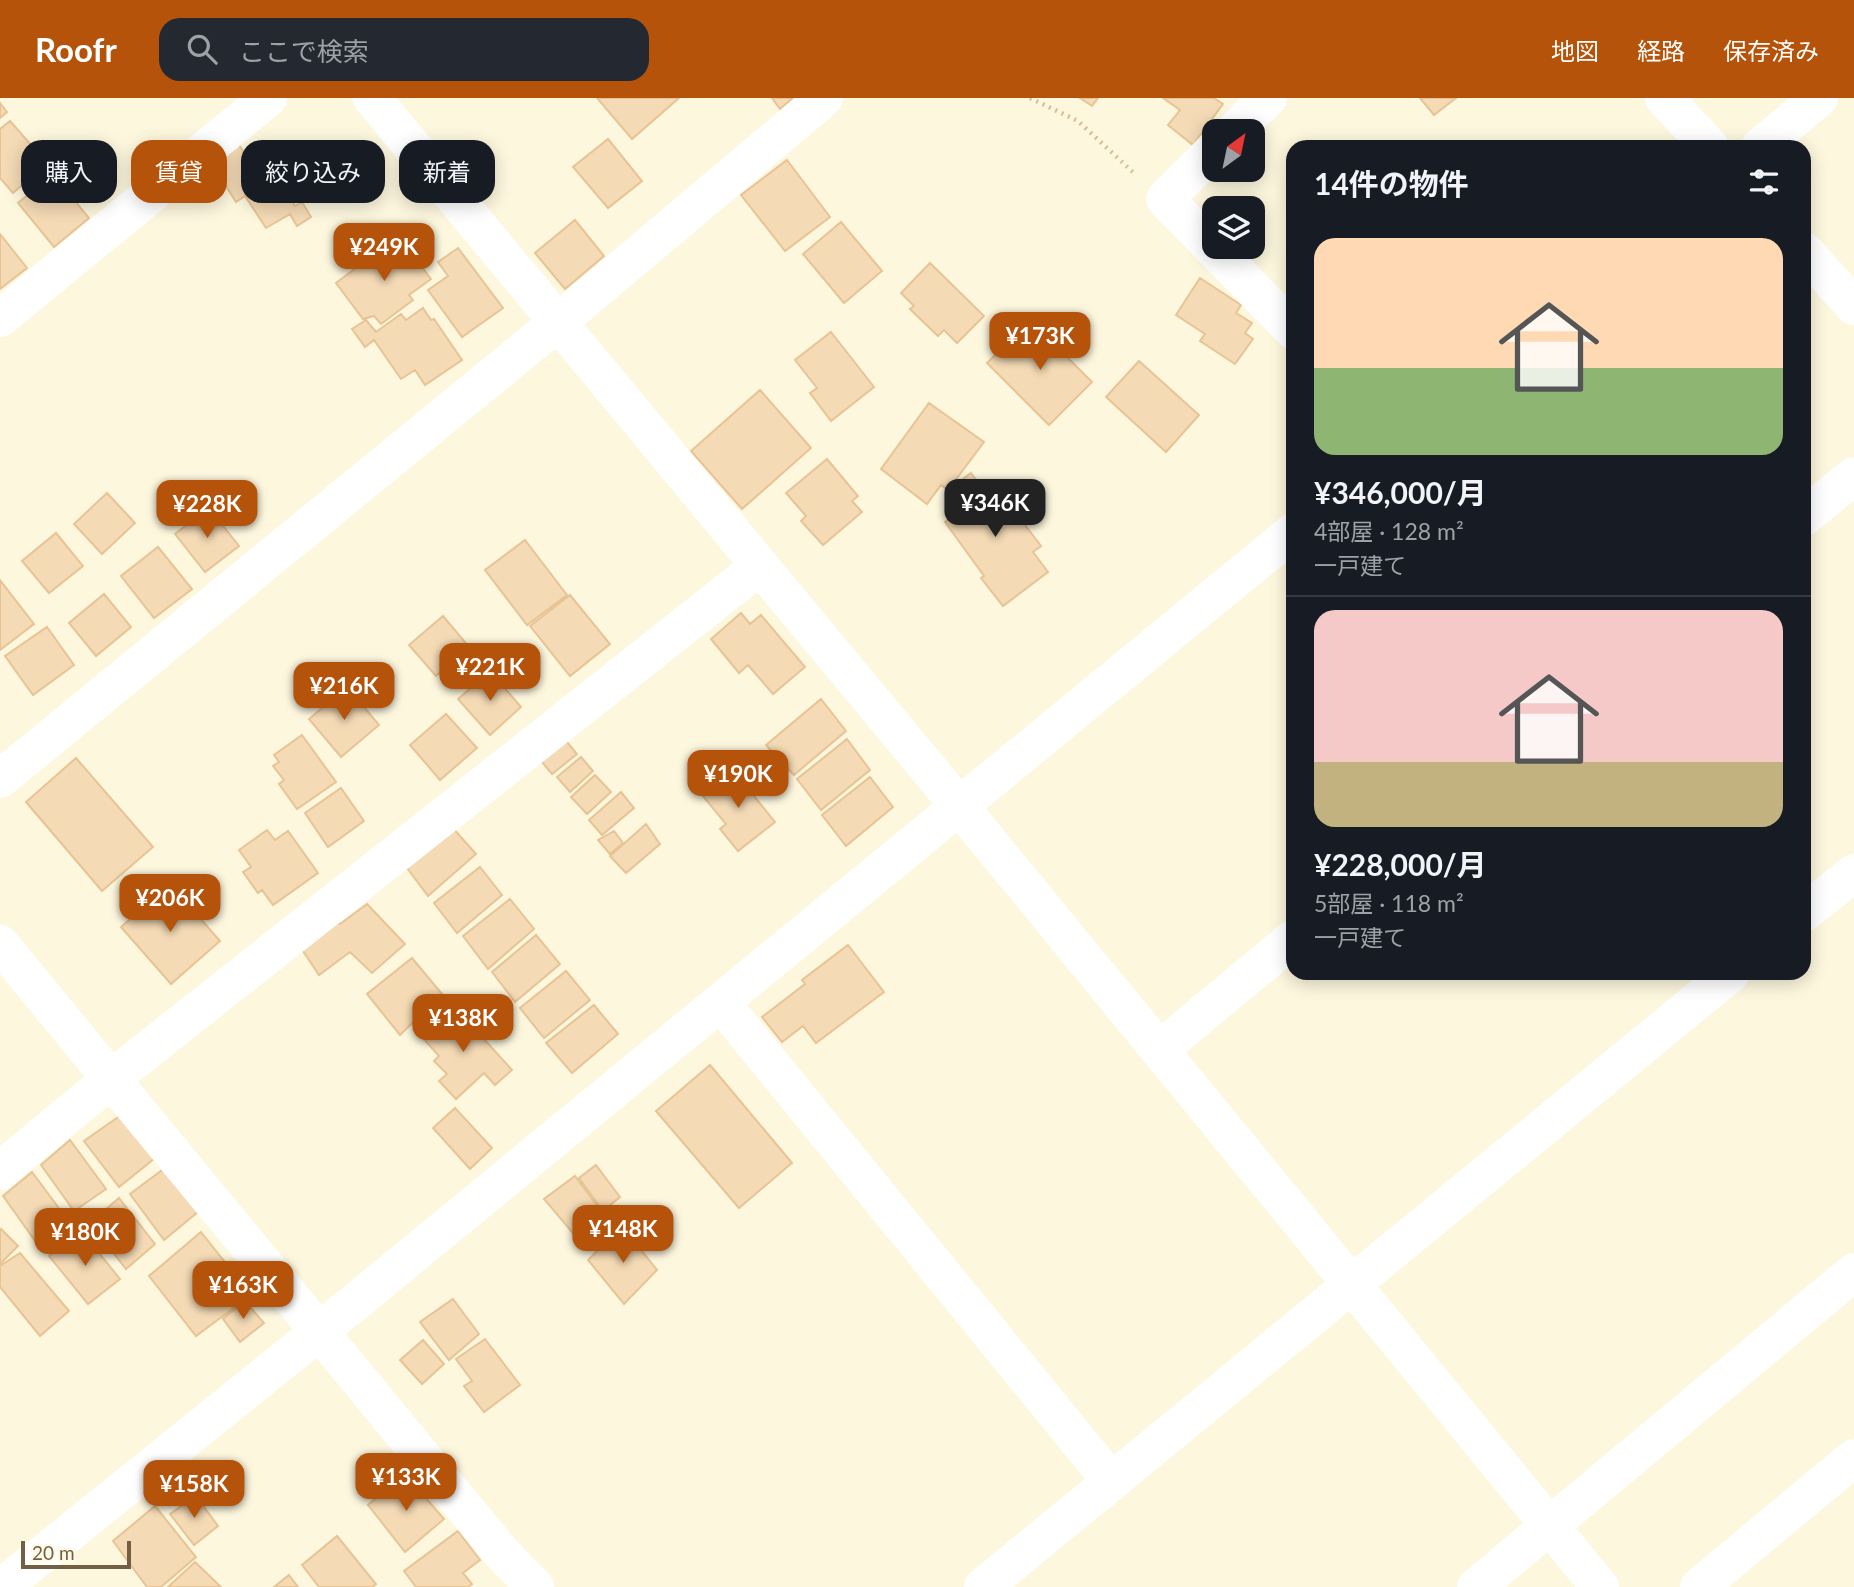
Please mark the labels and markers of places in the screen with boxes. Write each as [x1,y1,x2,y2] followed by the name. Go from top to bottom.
[335,223,433,283] pin: ¥249K
[991,313,1089,372] pin: ¥173K
[158,480,256,540] pin: ¥228K
[946,480,1044,539] pin: ¥346K
[441,644,539,703] pin: ¥221K
[295,662,393,722] pin: ¥216K
[689,750,787,810] pin: ¥190K
[121,874,219,934] pin: ¥206K
[414,995,512,1054] pin: ¥138K
[574,1206,672,1265] pin: ¥148K
[36,1208,134,1268] pin: ¥180K
[194,1262,292,1321] pin: ¥163K
[357,1454,455,1513] pin: ¥133K
[145,1460,243,1520] pin: ¥158K

